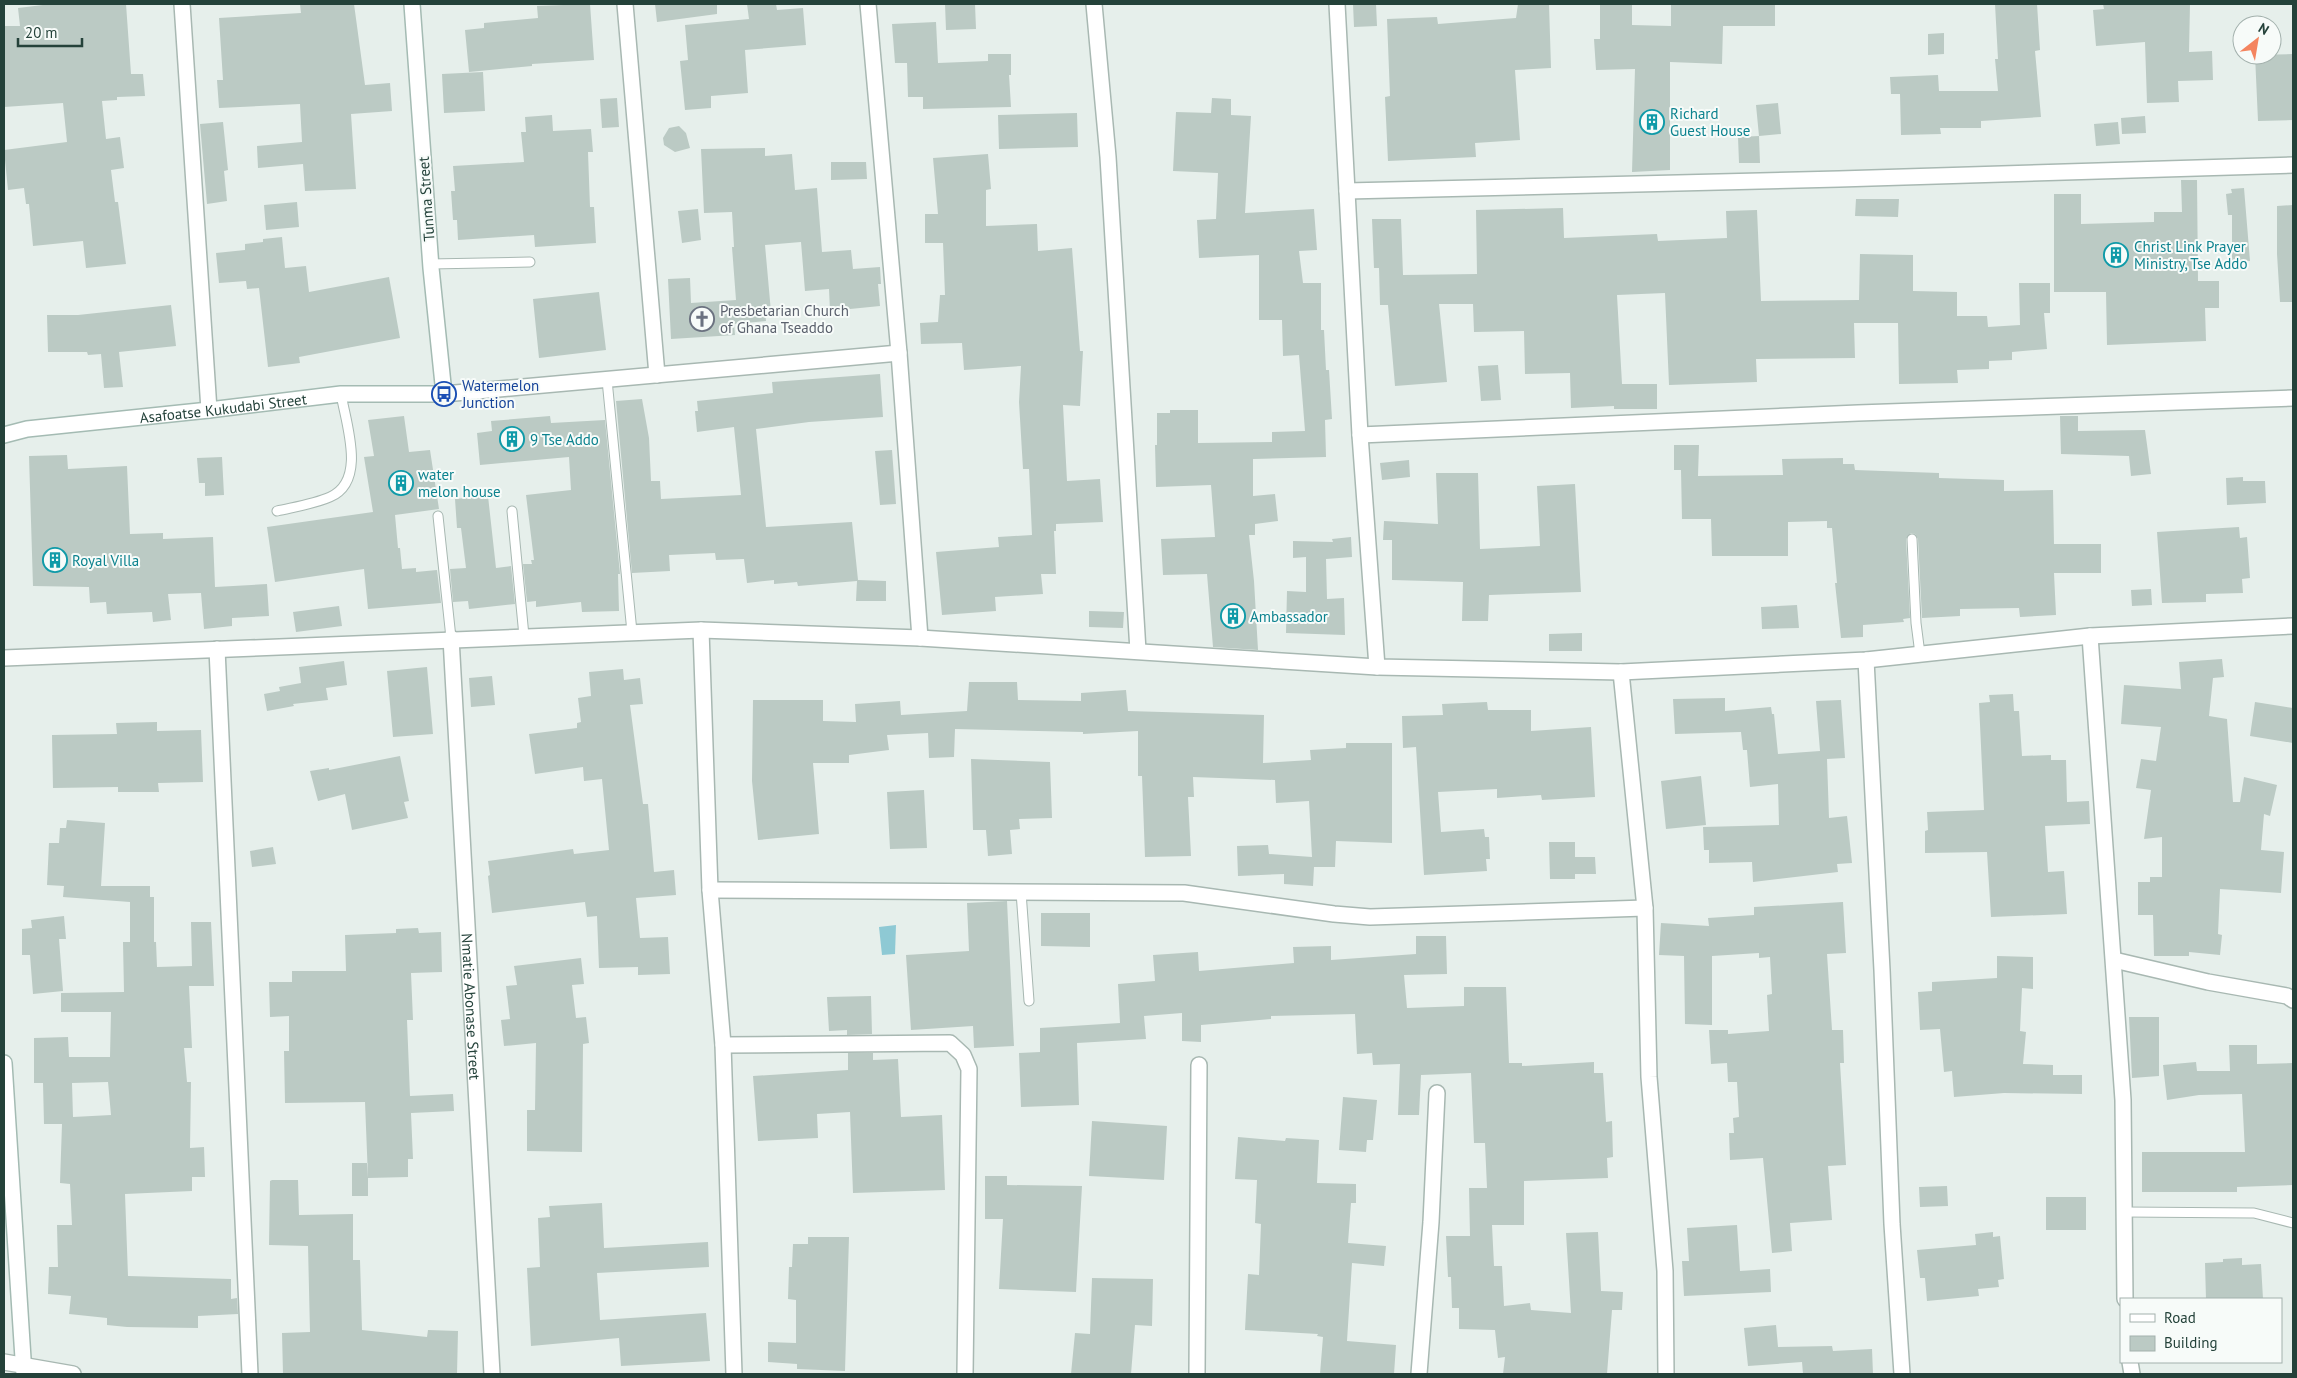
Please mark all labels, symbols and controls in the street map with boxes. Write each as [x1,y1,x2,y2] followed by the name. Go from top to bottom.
[18,15,81,47] scale bar
[2232,15,2282,65] north arrow
[2255,19,2272,39] text: N
[25,23,58,42] text: 20 m
[1670,104,1750,140] place label: Richard Guest House
[1639,109,1665,135] building icon: Richard Guest House
[414,156,438,242] street label: Tunma Street
[2134,237,2247,273] place label: Christ Link Prayer Ministry, Tse Addo
[2103,242,2129,268] building icon: Christ Link Prayer Ministry, Tse Addo
[720,301,849,337] place label: Presbetarian Church of Ghana Tseaddo
[689,306,715,332] church icon: Presbetarian Church of Ghana Tseaddo
[461,376,539,412] place label: Watermelon Junction
[431,381,457,407] bus stop icon: Watermelon Junction
[139,389,308,427] street label: Asafoatse Kukudabi Street
[499,426,525,452] building icon: 9 Tse Addo
[530,430,599,449] place label: 9 Tse Addo
[418,465,501,501] place label: water melon house
[388,470,414,496] building icon: water melon house
[42,547,68,573] building icon: Royal Villa
[72,551,139,570] place label: Royal Villa
[1220,603,1246,629] building icon: Ambassador
[1250,607,1328,626] place label: Ambassador
[458,933,485,1080] street label: Nmatie Abonase Street
[2120,1298,2282,1363] legend
[2164,1308,2196,1327] text: Road
[2164,1333,2218,1352] text: Building

